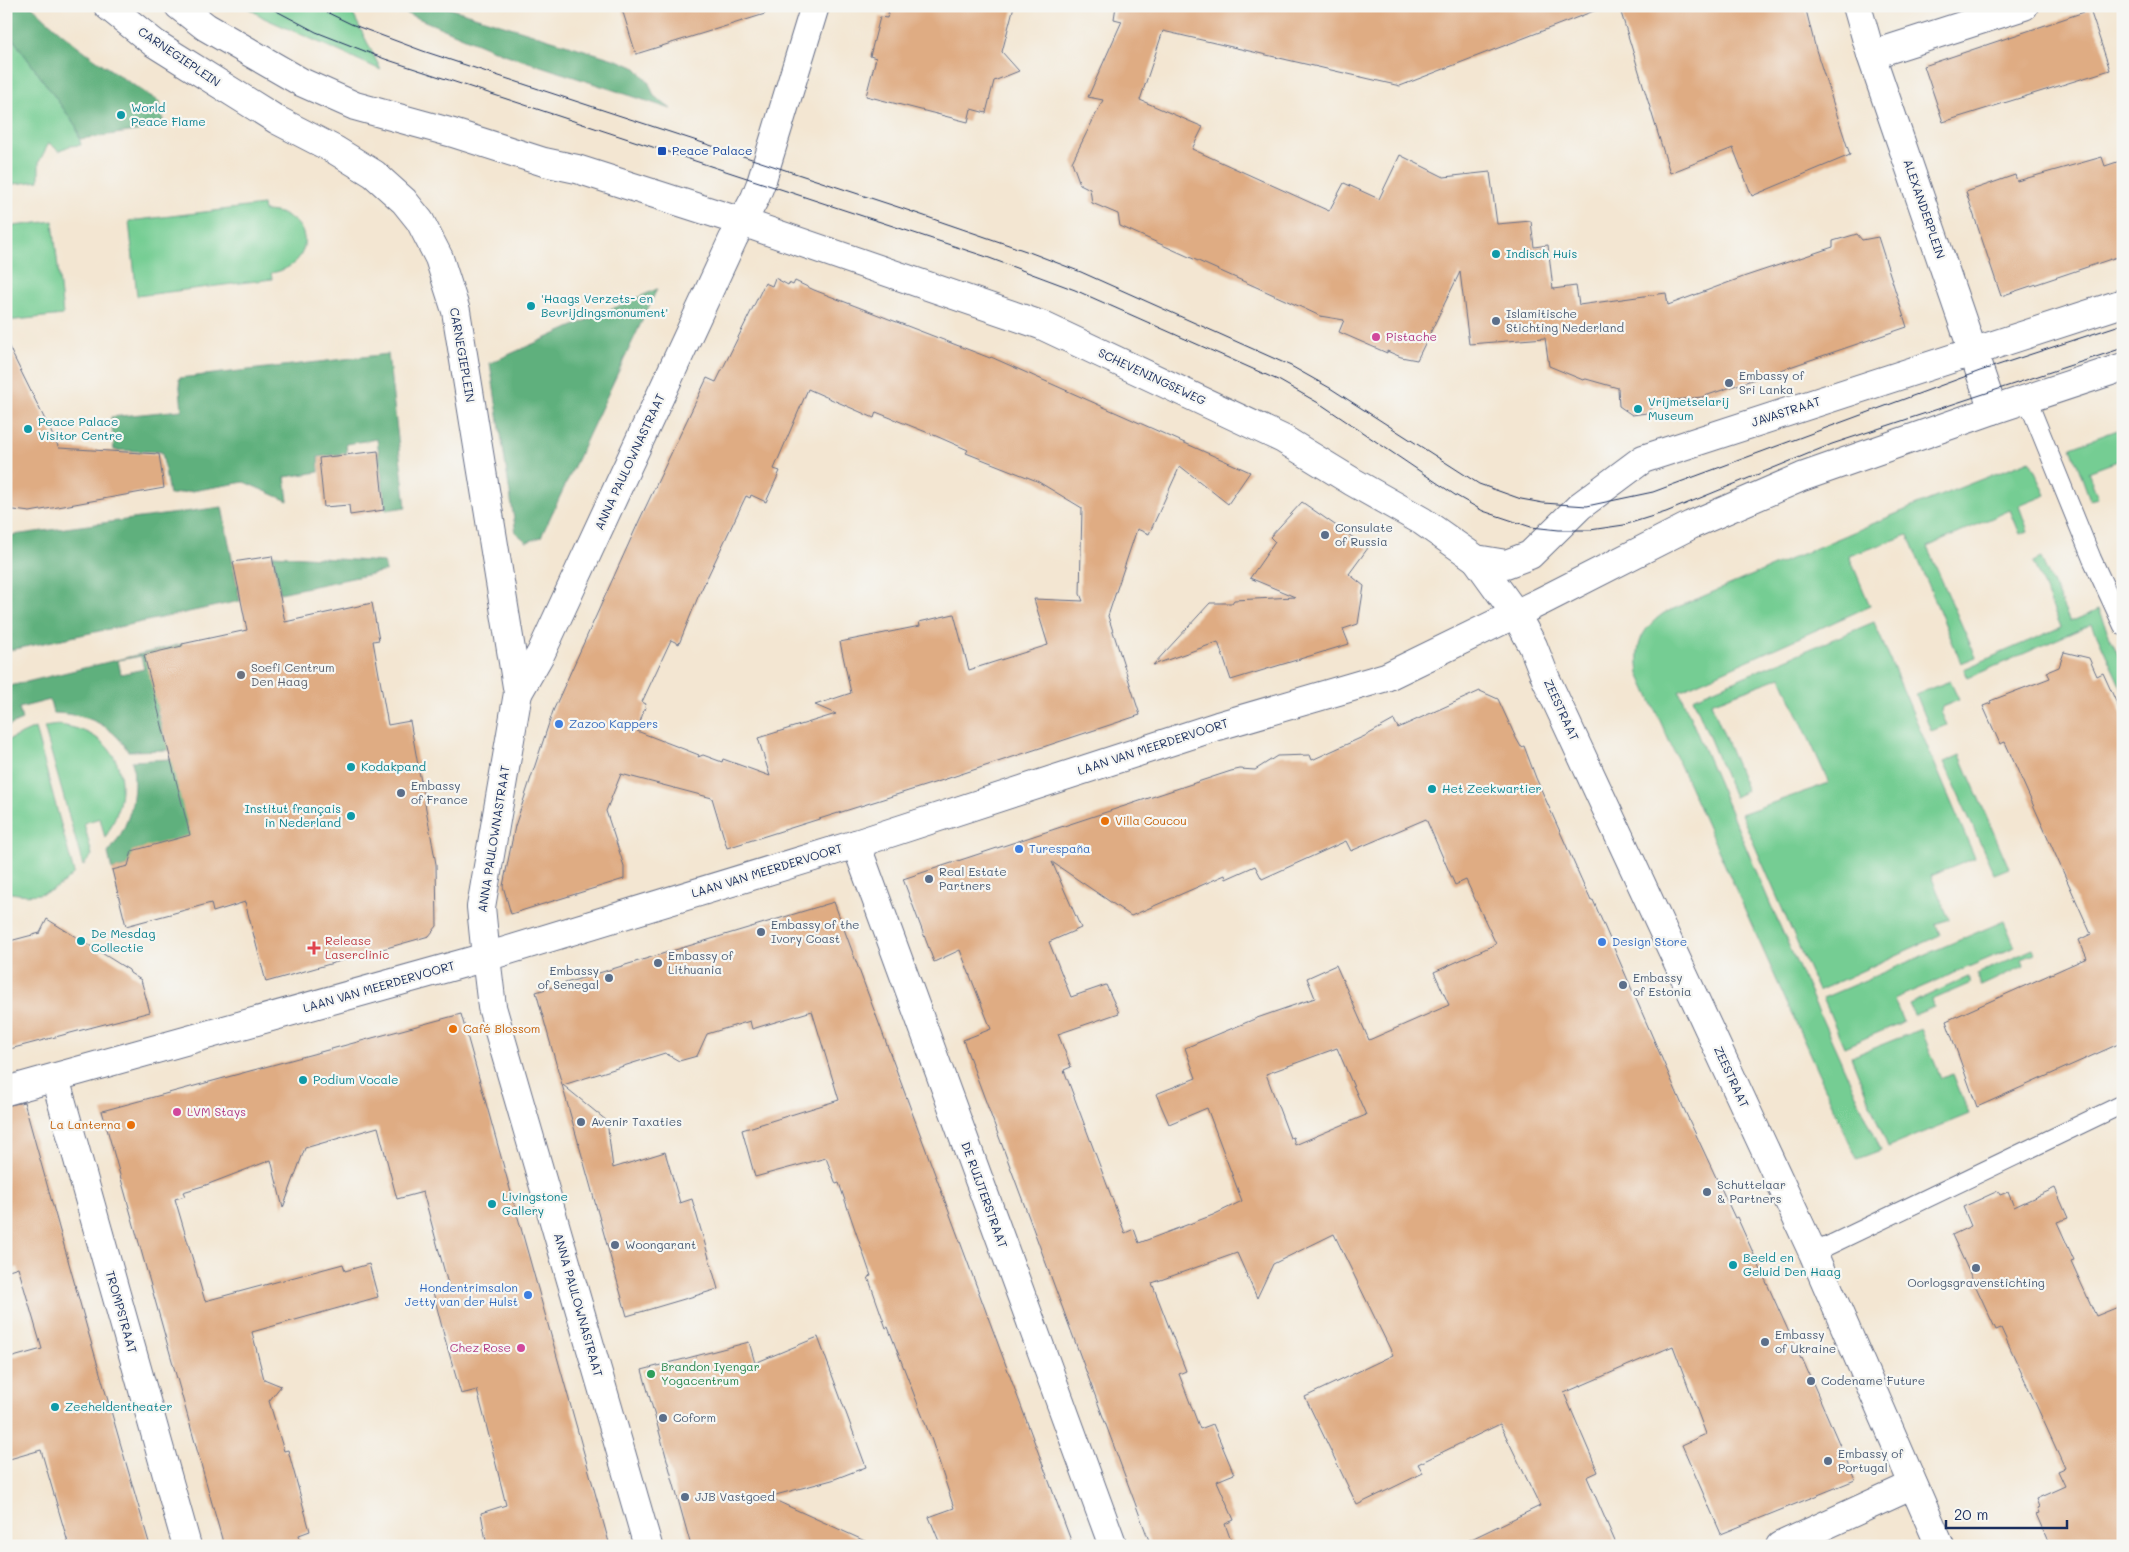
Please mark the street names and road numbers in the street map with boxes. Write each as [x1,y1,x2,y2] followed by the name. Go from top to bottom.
[135,23,224,90] street label: CARNEGIEPLEIN
[1900,157,1949,260] street label: ALEXANDERPLEIN
[447,306,479,403] street label: CARNEGIEPLEIN
[1096,344,1209,408] street label: SCHEVENINGSEWEG
[590,390,668,532] street label: ANNA PAULOWNASTRAAT
[1749,392,1823,430] street label: JAVASTRAAT
[1541,676,1583,743] street label: ZEESTRAAT
[1075,714,1230,778] street label: LAAN VAN MEERDERVOORT
[473,764,513,914] street label: ANNA PAULOWNASTRAAT
[689,839,845,901] street label: LAAN VAN MEERDERVOORT
[301,957,457,1015] street label: LAAN VAN MEERDERVOORT
[1711,1043,1753,1110] street label: ZEESTRAAT
[958,1139,1012,1250] street label: DE RUIJTERSTRAAT
[551,1231,607,1379] street label: ANNA PAULOWNASTRAAT
[103,1269,141,1355] street label: TROMPSTRAAT

